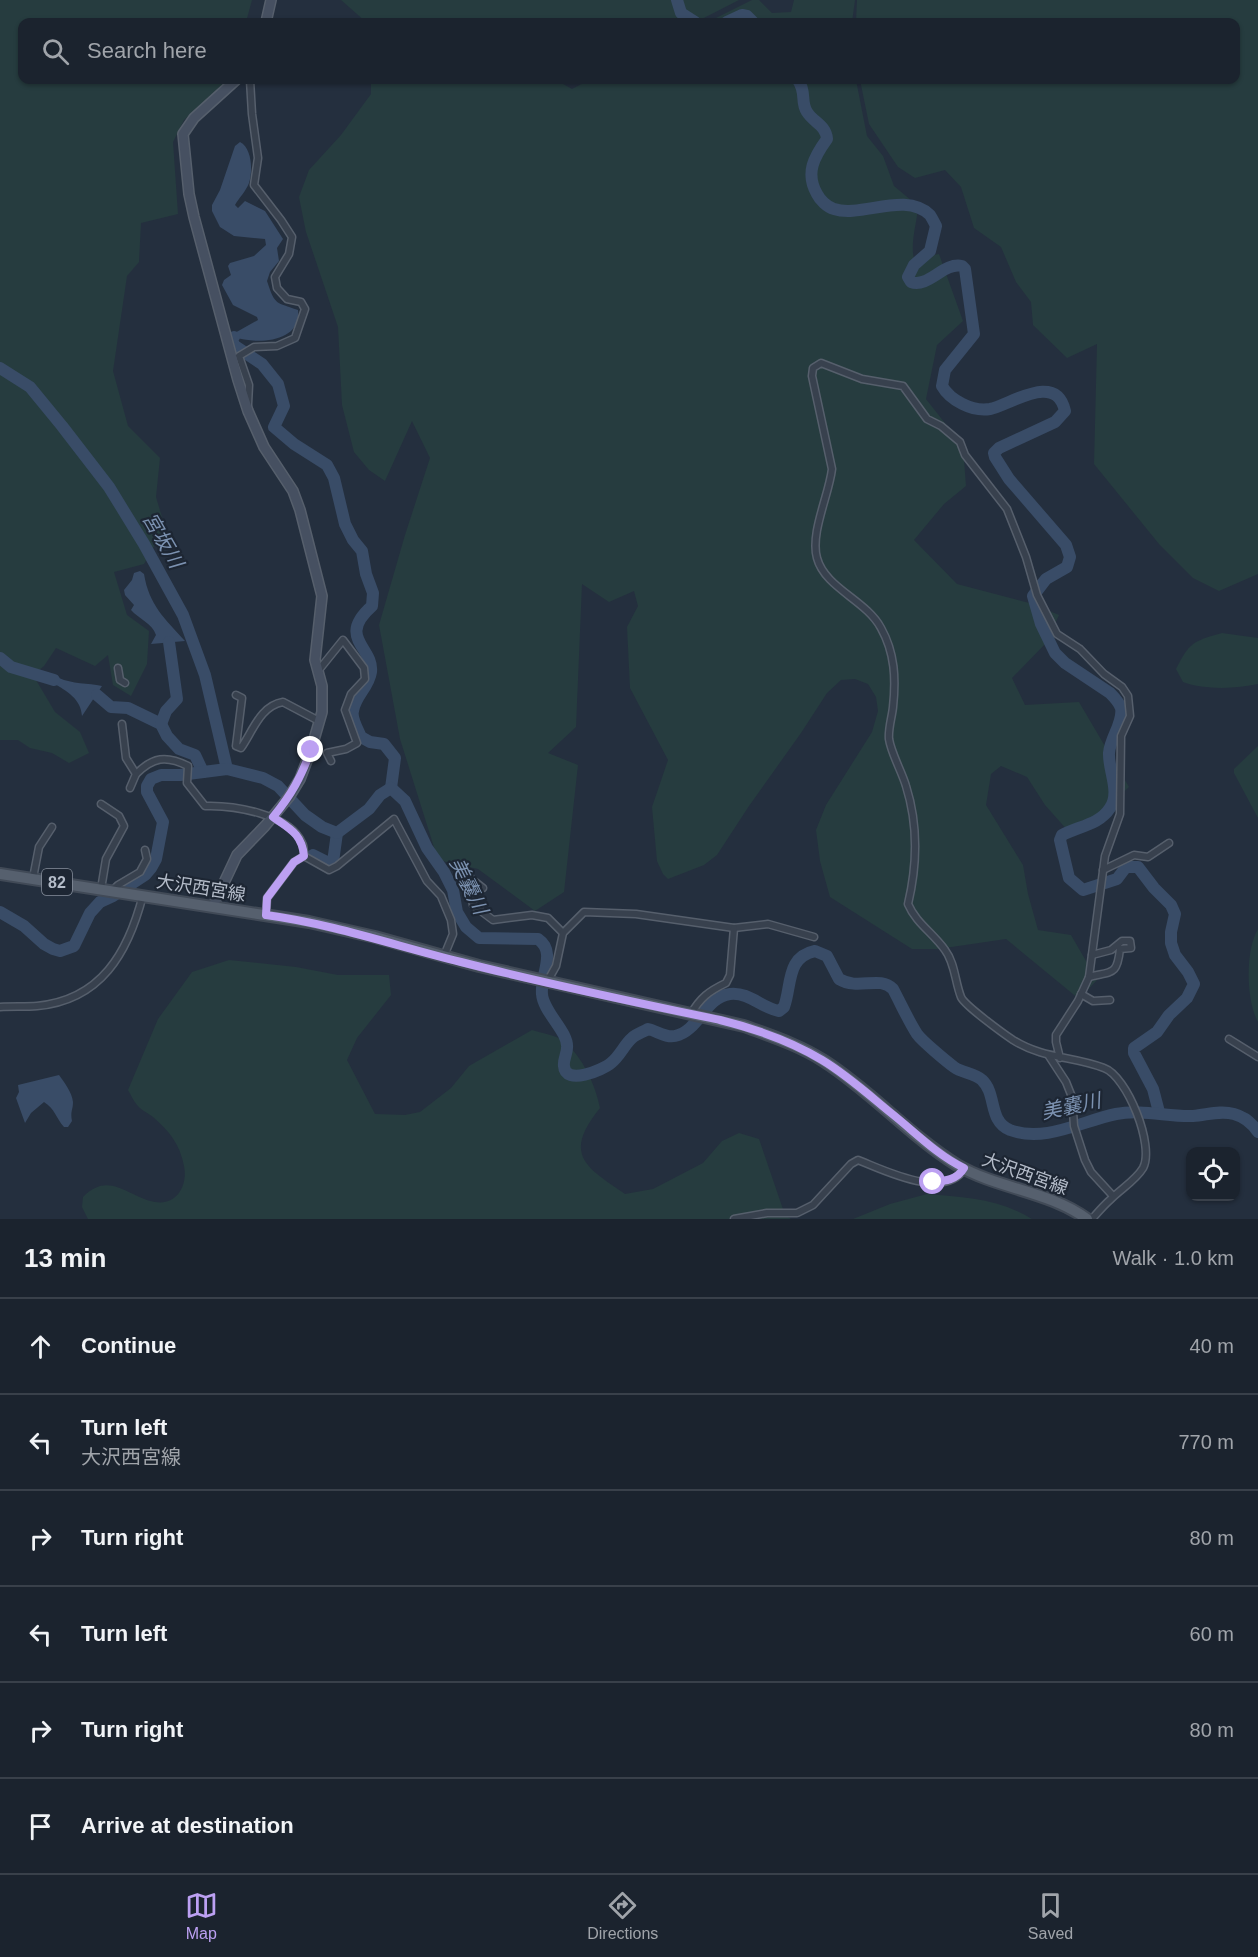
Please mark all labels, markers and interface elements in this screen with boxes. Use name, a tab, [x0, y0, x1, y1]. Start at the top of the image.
search box	[18, 18, 1240, 84]
icon: search	[39, 35, 72, 68]
text: Search here	[87, 38, 207, 63]
water label: 宮坂川	[138, 509, 189, 573]
route end	[297, 736, 323, 762]
water label: 美嚢川	[446, 854, 493, 920]
road number: 82	[42, 869, 72, 895]
street label: 大沢西宮線	[155, 871, 247, 905]
water label: 美嚢川	[1039, 1089, 1105, 1123]
map controls	[1186, 1147, 1240, 1201]
button: locate	[1186, 1147, 1240, 1201]
street label: 大沢西宮線	[979, 1149, 1071, 1199]
route start	[919, 1168, 945, 1194]
text: 13 min	[24, 1243, 106, 1273]
text: Walk · 1.0 km	[1113, 1247, 1234, 1269]
icon: ahead	[24, 1330, 57, 1363]
text: Continue	[81, 1333, 176, 1358]
text: 40 m	[1190, 1335, 1234, 1357]
text: Turn left	[81, 1415, 167, 1440]
icon: left	[24, 1426, 57, 1459]
text: 770 m	[1178, 1431, 1234, 1453]
text: 大沢西宮線	[81, 1446, 181, 1468]
icon: right	[24, 1522, 57, 1555]
text: Turn right	[81, 1525, 183, 1550]
text: 80 m	[1190, 1527, 1234, 1549]
icon: left	[24, 1618, 57, 1651]
text: Turn left	[81, 1621, 167, 1646]
text: 60 m	[1190, 1623, 1234, 1645]
icon: right	[24, 1714, 57, 1747]
text: Turn right	[81, 1717, 183, 1742]
text: 80 m	[1190, 1719, 1234, 1741]
icon: arrive	[24, 1810, 57, 1843]
text: Arrive at destination	[81, 1813, 294, 1838]
tab: Map	[185, 1889, 218, 1943]
tab: Directions	[587, 1889, 658, 1943]
tab: Saved	[1028, 1889, 1073, 1943]

